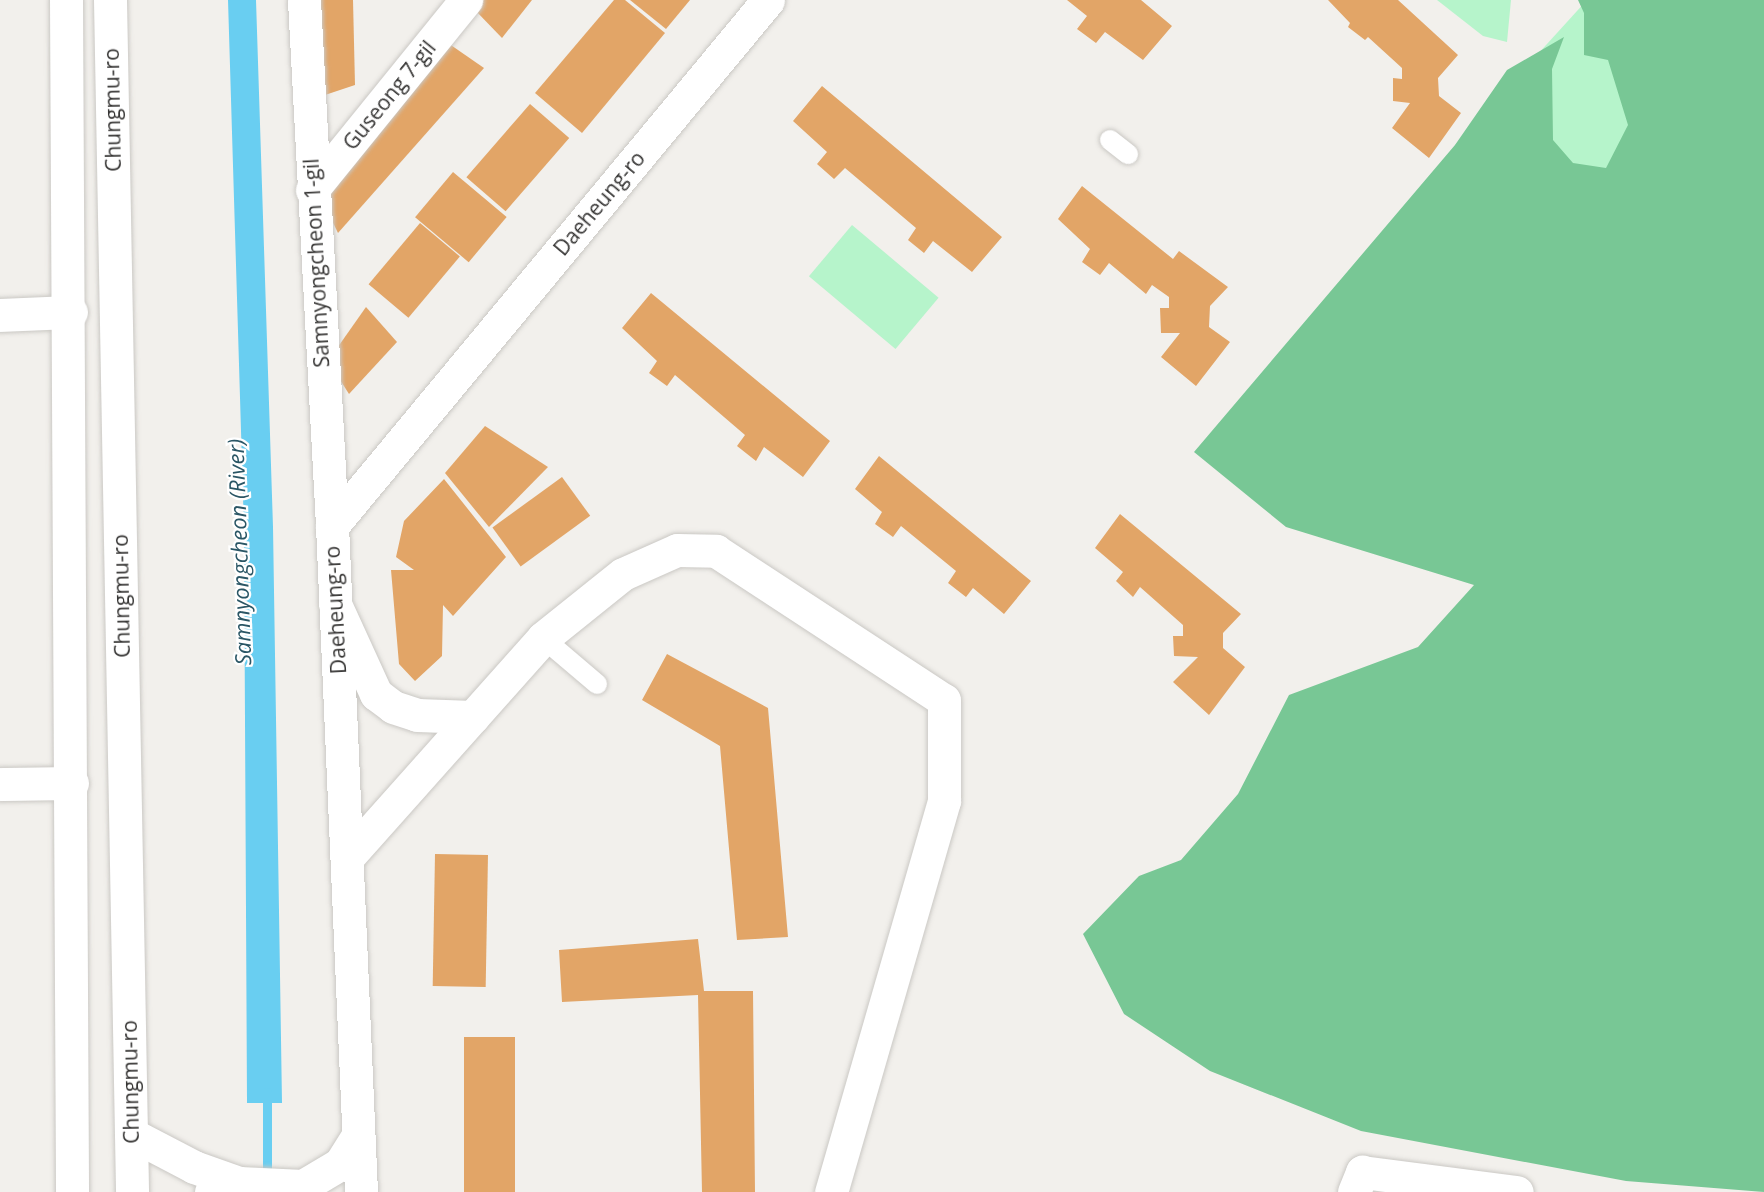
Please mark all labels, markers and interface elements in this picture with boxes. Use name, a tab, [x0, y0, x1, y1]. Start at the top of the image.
street label: Guseong 7-gil	[337, 35, 441, 155]
street label: Chungmu-ro	[98, 48, 126, 172]
street label: Daeheung-ro	[548, 146, 650, 260]
street label: Samnyongcheon 1-gil	[298, 158, 334, 368]
water label: Samnyongcheon (River)	[222, 438, 256, 666]
street label: Chungmu-ro	[107, 534, 135, 658]
street label: Daeheung-ro	[319, 545, 351, 675]
street label: Chungmu-ro	[116, 1020, 144, 1144]

